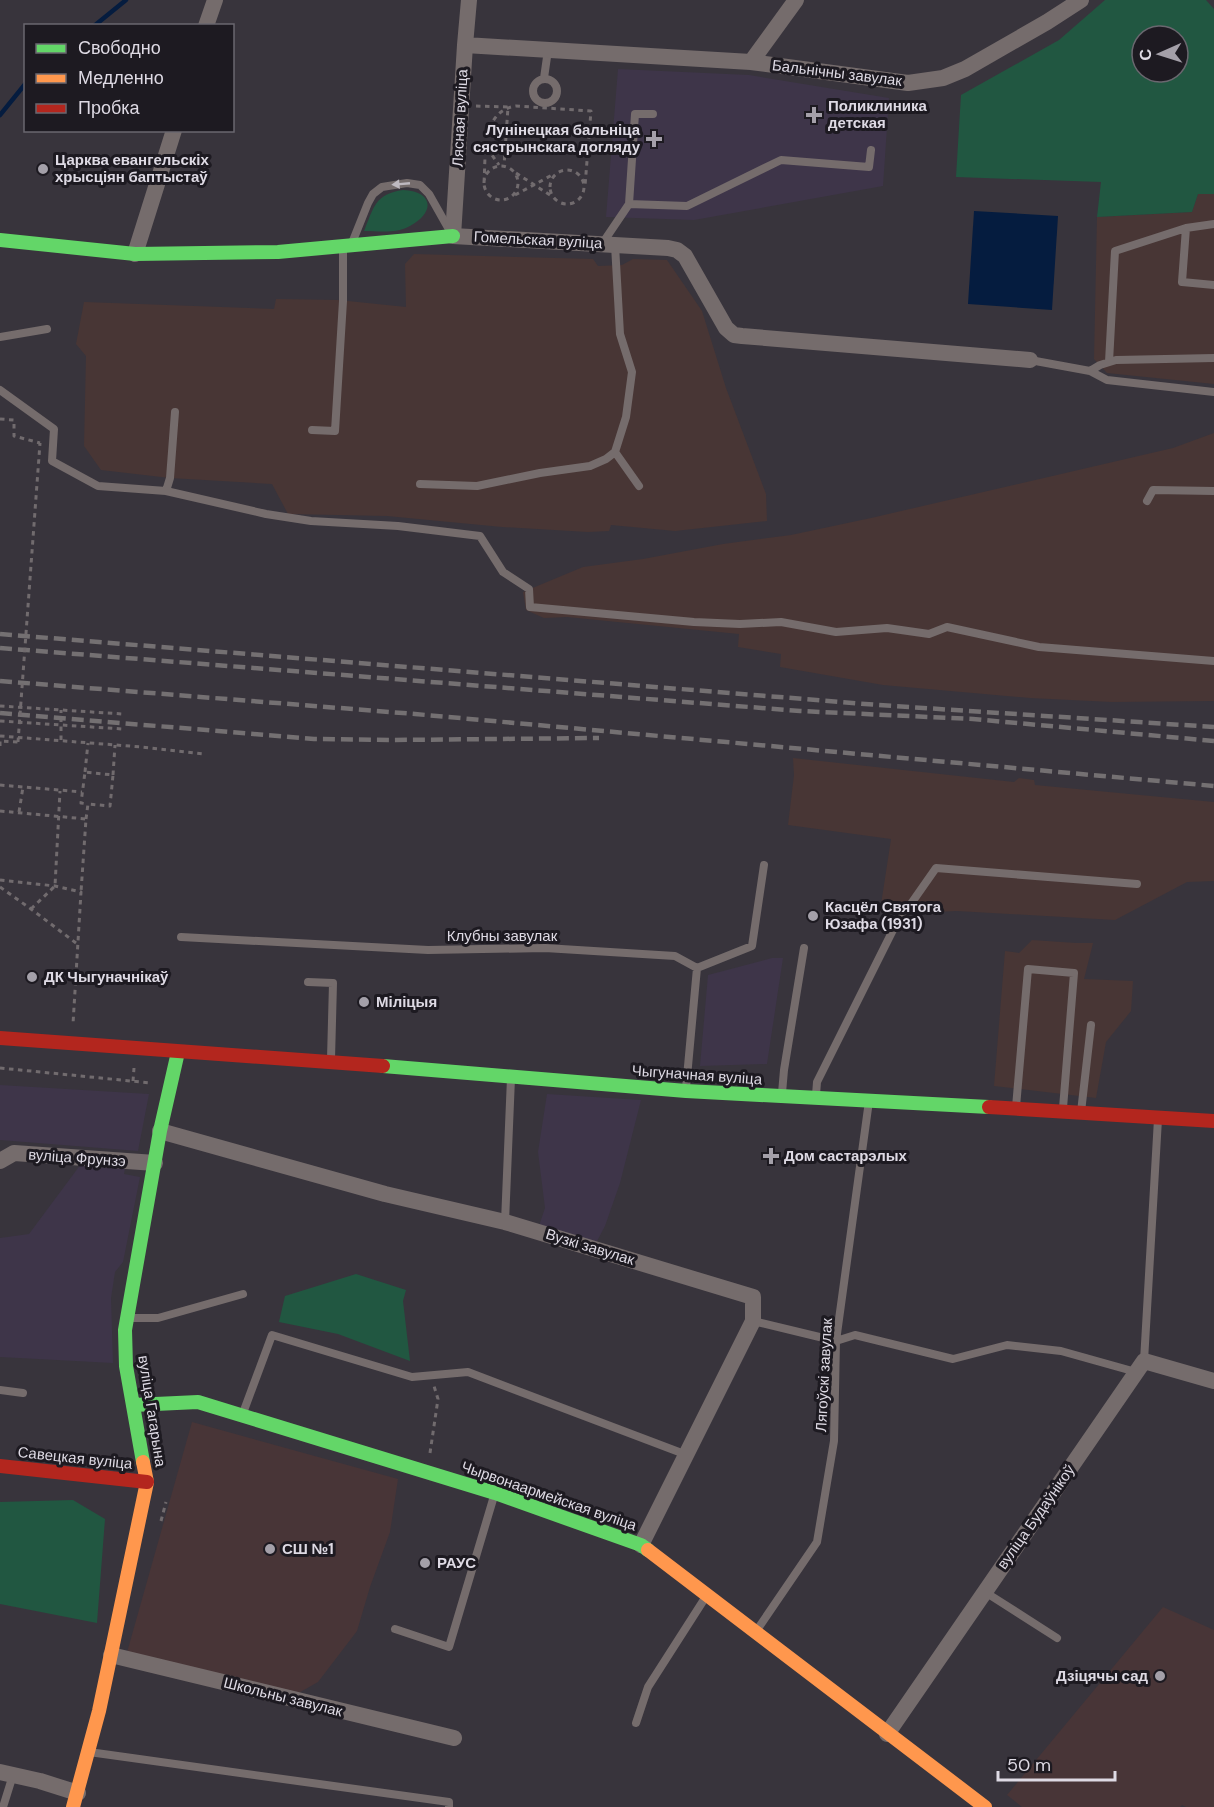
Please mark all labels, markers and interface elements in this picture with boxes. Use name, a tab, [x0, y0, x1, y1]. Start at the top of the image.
legend	[24, 24, 234, 132]
north arrow	[1130, 24, 1190, 84]
text: Свободно	[78, 36, 161, 60]
text: С	[1135, 48, 1156, 61]
street label: Бальнічны завулак	[771, 55, 904, 91]
text: Медленно	[78, 66, 164, 90]
street label: Лясная вуліца	[447, 68, 473, 167]
text: Пробка	[78, 96, 141, 120]
place label: Поликлиника детская	[828, 96, 928, 133]
marker: Поликлиника детская	[805, 106, 823, 124]
place label: Лунінецкая бальніца сястрынскага догляду	[473, 120, 641, 157]
marker: Лунінецкая бальніца сястрынскага догляду	[645, 130, 663, 148]
place label: Царква евангельскіх хрысціян баптыстаў	[55, 150, 210, 187]
marker: Царква евангельскіх хрысціян баптыстаў	[36, 162, 50, 176]
one-way arrow	[392, 179, 411, 189]
street label: Гомельская вуліца	[473, 227, 604, 253]
place label: Касцёл Святога Юзафа (1931)	[825, 897, 942, 934]
marker: Касцёл Святога Юзафа (1931)	[806, 909, 820, 923]
street label: Клубны завулак	[447, 926, 558, 946]
place label: ДК Чыгуначнікаў	[44, 967, 169, 987]
marker: ДК Чыгуначнікаў	[25, 970, 39, 984]
place label: Міліцыя	[376, 992, 437, 1012]
marker: Міліцыя	[357, 995, 371, 1009]
street label: Чыгуначная вуліца	[631, 1060, 763, 1090]
street label: вуліца Фрунзэ	[28, 1145, 127, 1171]
place label: Дом састарэлых	[784, 1146, 908, 1166]
marker: Дом састарэлых	[762, 1147, 780, 1165]
street label: Вузкі завулак	[543, 1224, 637, 1270]
street label: Лягоўскі завулак	[811, 1317, 837, 1432]
street label: вуліца Гагарына	[133, 1354, 171, 1469]
street label: Савецкая вуліца	[17, 1442, 134, 1474]
street label: Чырвонаармейская вуліца	[459, 1457, 640, 1536]
street label: вуліца Будаўнікоў	[992, 1460, 1080, 1573]
place label: СШ №1	[282, 1539, 334, 1559]
marker: СШ №1	[263, 1542, 277, 1556]
place label: РАУС	[437, 1553, 476, 1573]
marker: РАУС	[418, 1556, 432, 1570]
place label: Дзіцячы сад	[1056, 1666, 1148, 1686]
marker: Дзіцячы сад	[1153, 1669, 1167, 1683]
street label: Школьны завулак	[221, 1673, 345, 1722]
scale bar	[998, 1744, 1115, 1782]
text: 50 m	[1007, 1753, 1051, 1777]

